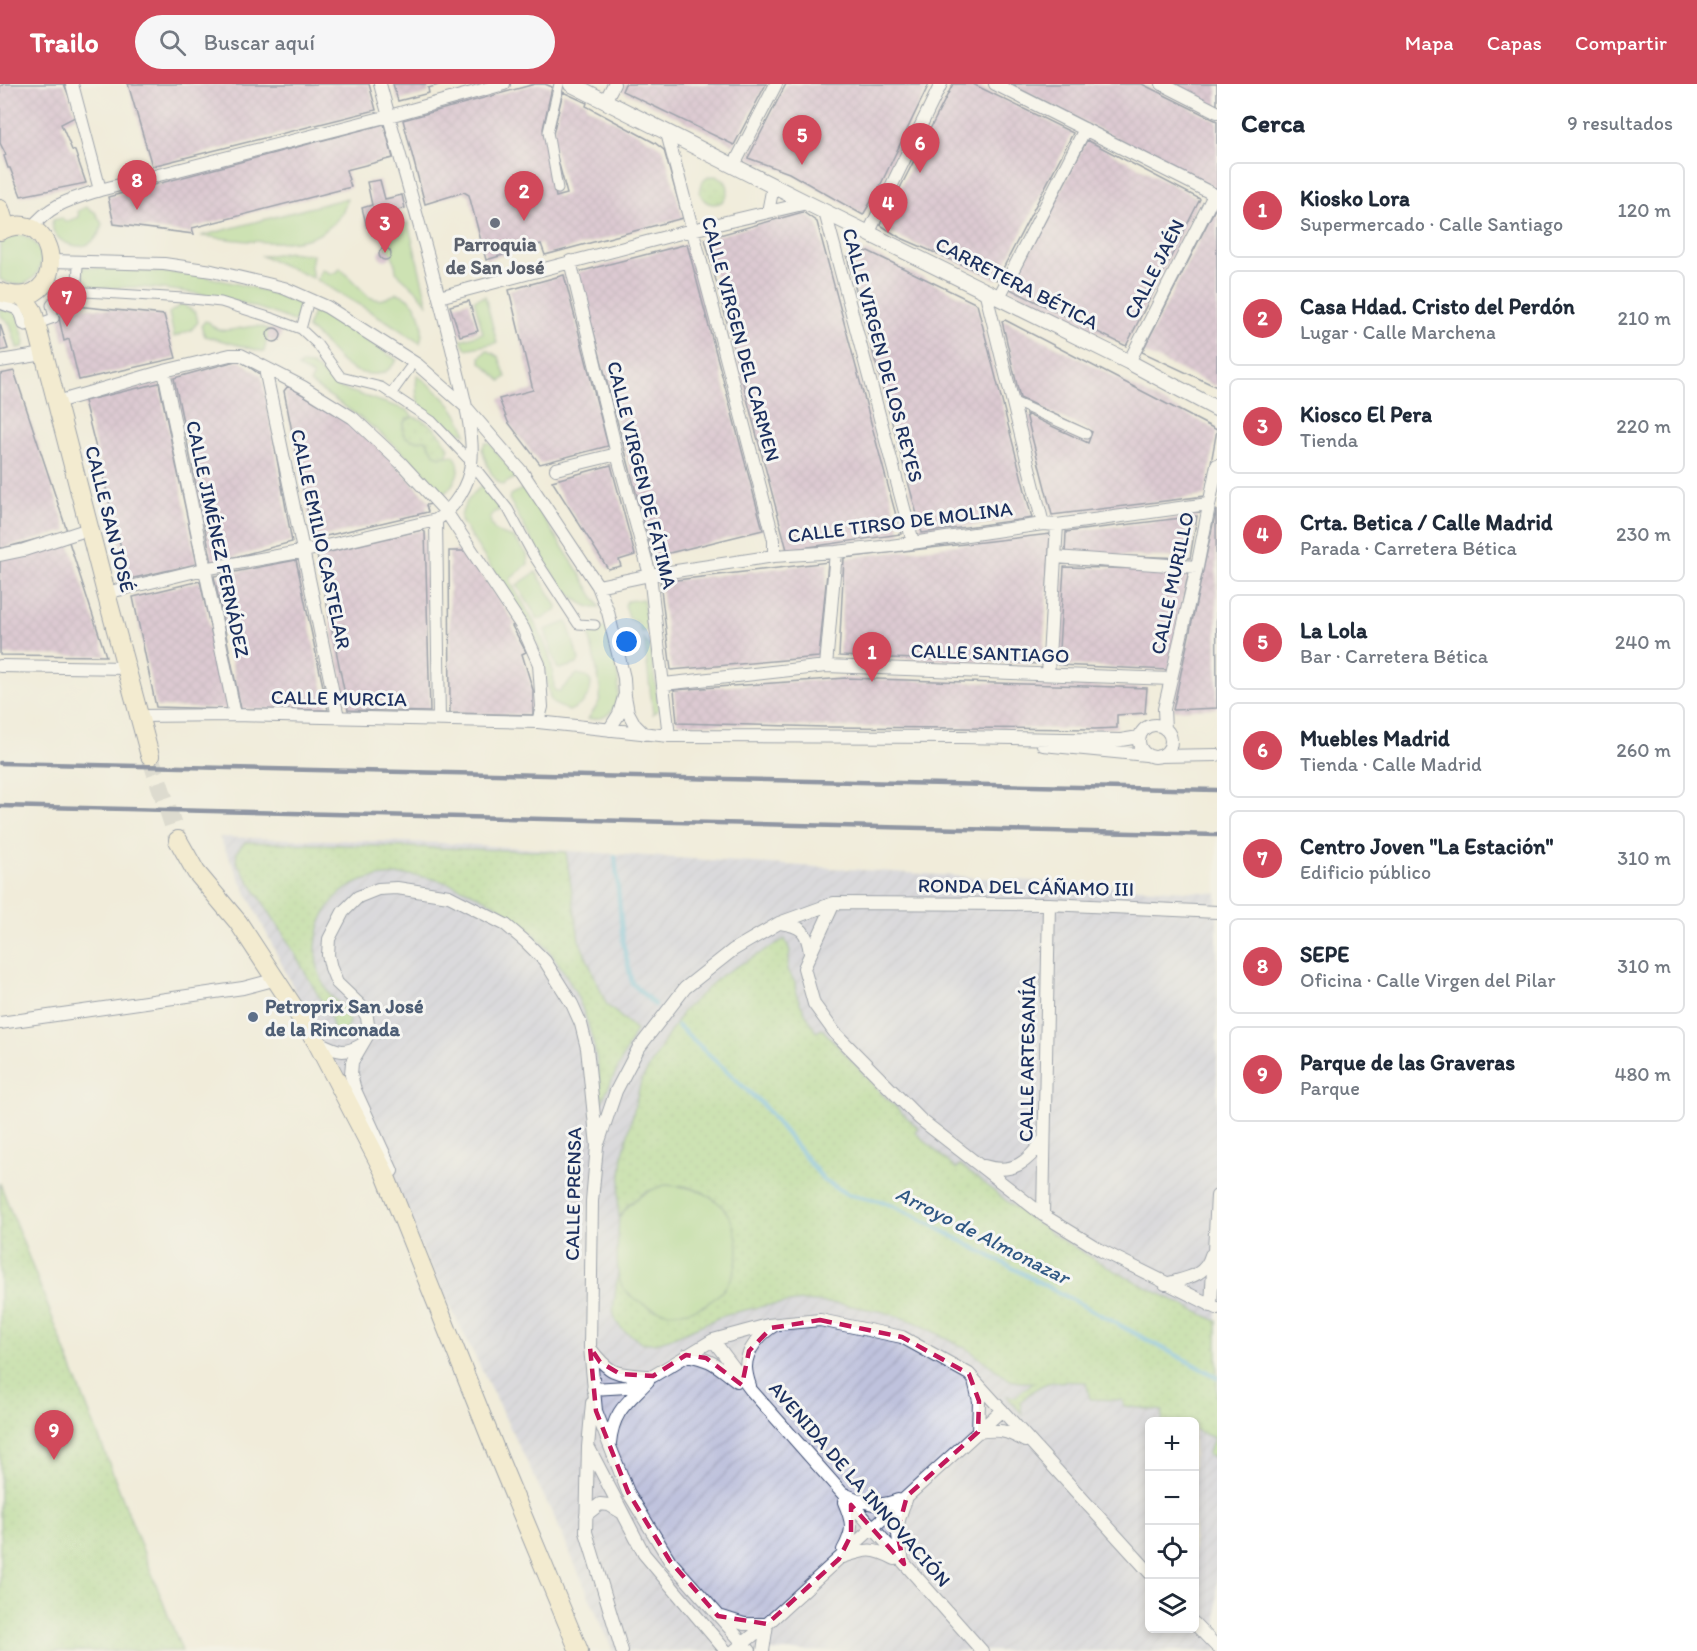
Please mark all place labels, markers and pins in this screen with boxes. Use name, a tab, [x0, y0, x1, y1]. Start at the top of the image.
pin: 5	[782, 116, 822, 165]
pin: 6	[900, 124, 940, 173]
pin: 8	[118, 160, 156, 210]
pin: 2	[504, 172, 544, 221]
pin: 4	[868, 184, 908, 233]
pin: 3	[366, 204, 404, 253]
marker: Parroquia de San José	[488, 216, 502, 230]
place label: Parroquia de San José	[445, 232, 545, 279]
pin: 7	[48, 278, 86, 327]
pin: 1	[852, 632, 892, 682]
place label: Petroprix San José de la Rinconada	[265, 994, 424, 1041]
marker: Petroprix San José de la Rinconada	[246, 1010, 260, 1024]
pin: 9	[34, 1410, 74, 1460]

